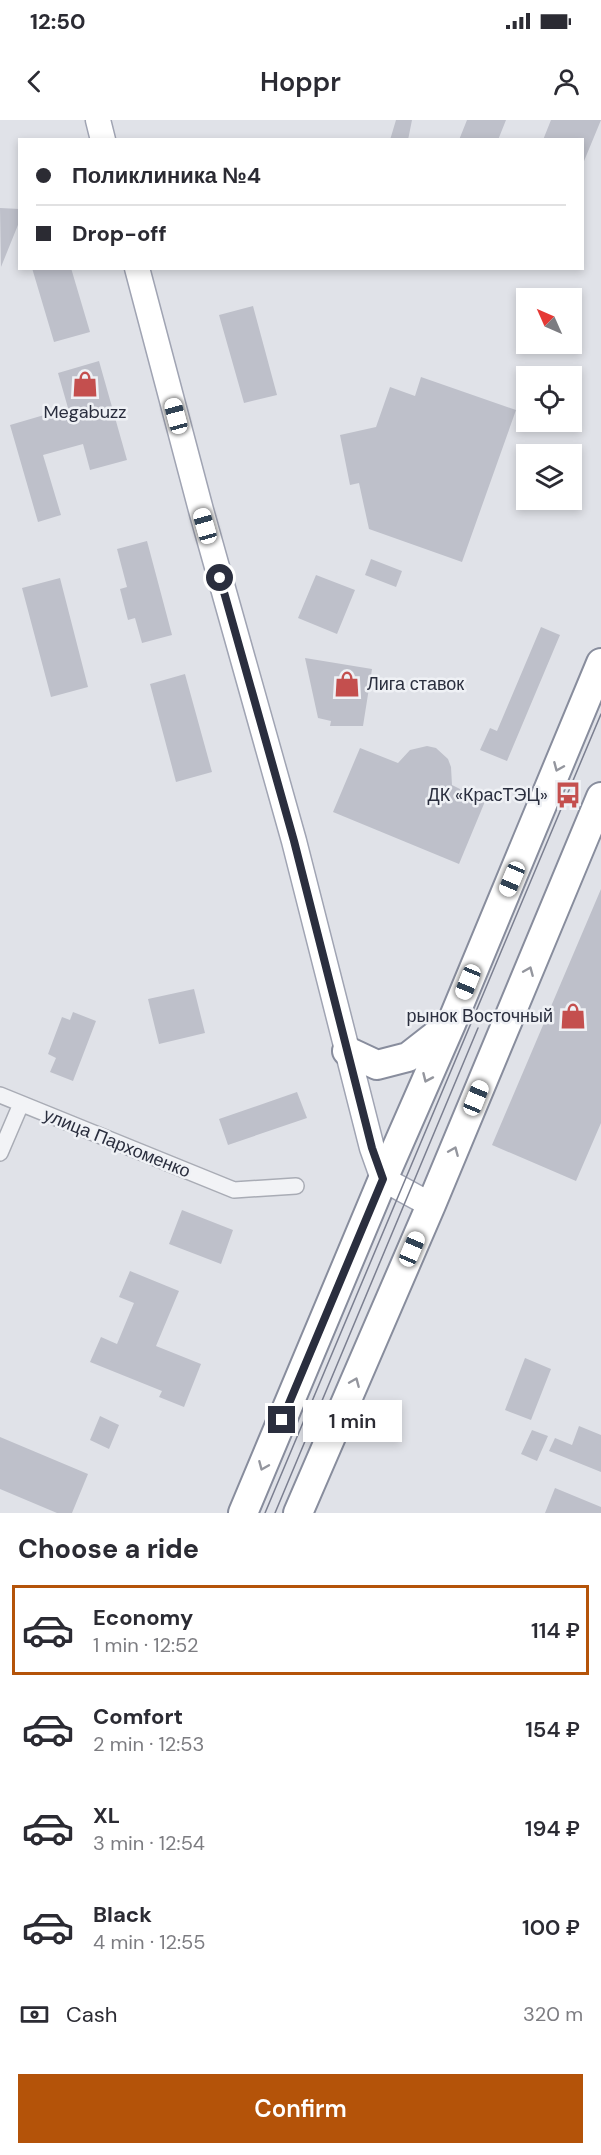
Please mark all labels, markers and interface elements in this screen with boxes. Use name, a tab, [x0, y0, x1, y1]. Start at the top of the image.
text: 12:50	[30, 7, 85, 36]
text: Hoppr	[260, 64, 341, 99]
icon: back	[18, 65, 51, 98]
icon: person	[550, 65, 583, 98]
text: Поликлиника №4	[72, 161, 261, 190]
text: Drop-off	[72, 219, 167, 248]
north arrow	[516, 288, 582, 354]
map controls	[516, 288, 582, 510]
button: locate	[516, 366, 582, 432]
shop icon: Megabuzz	[70, 369, 100, 399]
car	[163, 396, 189, 436]
place label: Megabuzz	[43, 400, 127, 424]
button: layers	[516, 444, 582, 510]
car	[191, 506, 219, 546]
route start	[206, 564, 233, 591]
shop icon: Лига ставок	[332, 669, 362, 699]
place label: Лига ставок	[367, 672, 464, 696]
one-way arrow	[553, 760, 565, 771]
bus stop icon: ДК «КрасТЭЦ»	[553, 780, 583, 810]
place label: ДК «КрасТЭЦ»	[428, 783, 548, 807]
car	[497, 859, 527, 899]
car	[453, 962, 483, 1002]
one-way arrow	[522, 966, 534, 977]
shop icon: рынок Восточный	[558, 1001, 588, 1031]
place label: рынок Восточный	[406, 1004, 553, 1028]
one-way arrow	[423, 1071, 435, 1082]
car	[461, 1078, 491, 1118]
street label: улица Пархоменко	[40, 1103, 194, 1183]
one-way arrow	[447, 1146, 459, 1157]
car	[397, 1229, 427, 1269]
one-way arrow	[348, 1378, 360, 1389]
callout: 1 min	[303, 1399, 402, 1441]
route end	[268, 1406, 295, 1433]
text: 1 min	[329, 1408, 376, 1434]
one-way arrow	[258, 1460, 270, 1471]
text: Choose a ride	[18, 1531, 199, 1566]
icon: car	[21, 1603, 75, 1657]
text: Economy	[93, 1603, 193, 1632]
text: 114 ₽	[531, 1616, 580, 1645]
text: 1 min · 12:52	[93, 1632, 198, 1658]
icon: car	[21, 1702, 75, 1756]
text: Comfort	[93, 1702, 183, 1731]
text: 154 ₽	[525, 1715, 580, 1744]
text: 2 min · 12:53	[93, 1731, 204, 1757]
icon: car	[21, 1801, 75, 1855]
text: XL	[93, 1801, 120, 1830]
text: 194 ₽	[525, 1814, 580, 1843]
text: 3 min · 12:54	[93, 1830, 205, 1856]
icon: car	[21, 1900, 75, 1954]
text: Black	[93, 1900, 152, 1929]
text: 100 ₽	[522, 1913, 580, 1942]
text: 4 min · 12:55	[93, 1929, 205, 1955]
icon: cash	[18, 1998, 51, 2031]
text: Cash	[66, 2000, 117, 2029]
text: 320 m	[523, 2001, 583, 2027]
button: Confirm	[18, 2074, 583, 2143]

